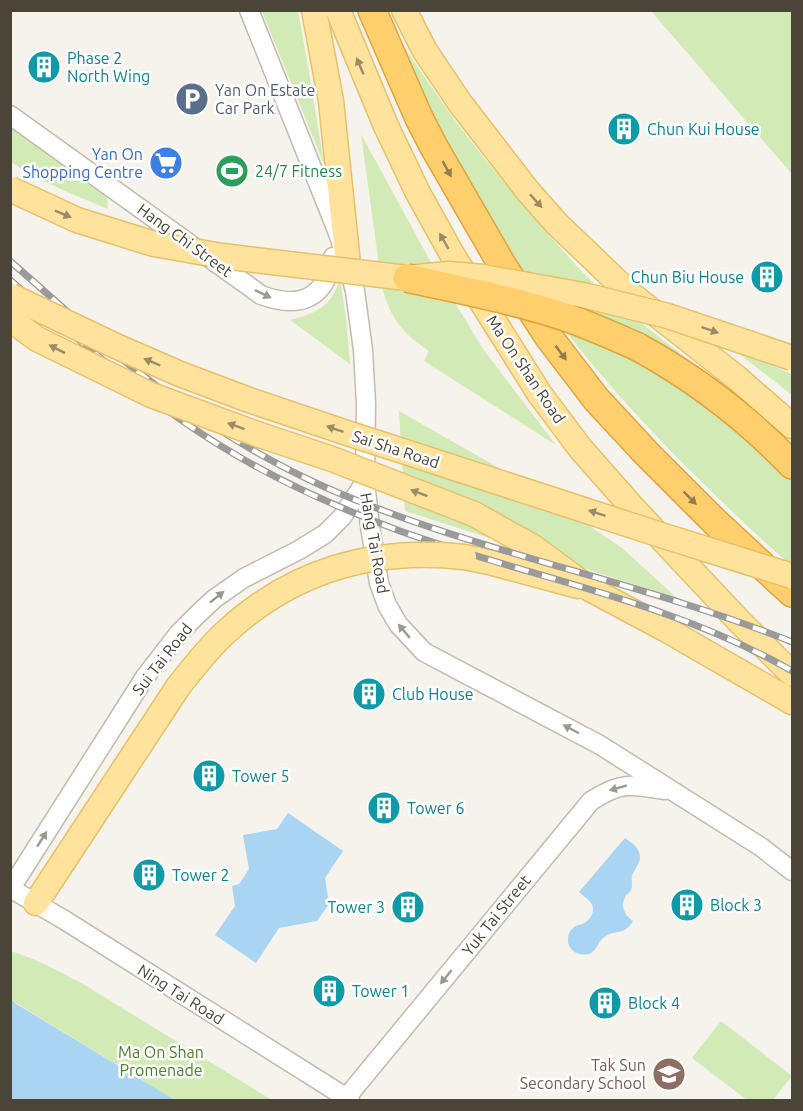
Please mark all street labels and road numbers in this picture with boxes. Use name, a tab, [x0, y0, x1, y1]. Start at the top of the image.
street label: Hang Chi Street	[134, 200, 236, 281]
street label: Ma On Shan Road	[483, 312, 569, 426]
street label: Sai Sha Road	[350, 426, 442, 472]
street label: Hang Tai Road	[357, 491, 393, 595]
street label: Sui Tai Road	[128, 620, 196, 698]
street label: Yuk Tai Street	[458, 871, 534, 959]
street label: Ning Tai Road	[135, 960, 227, 1028]

